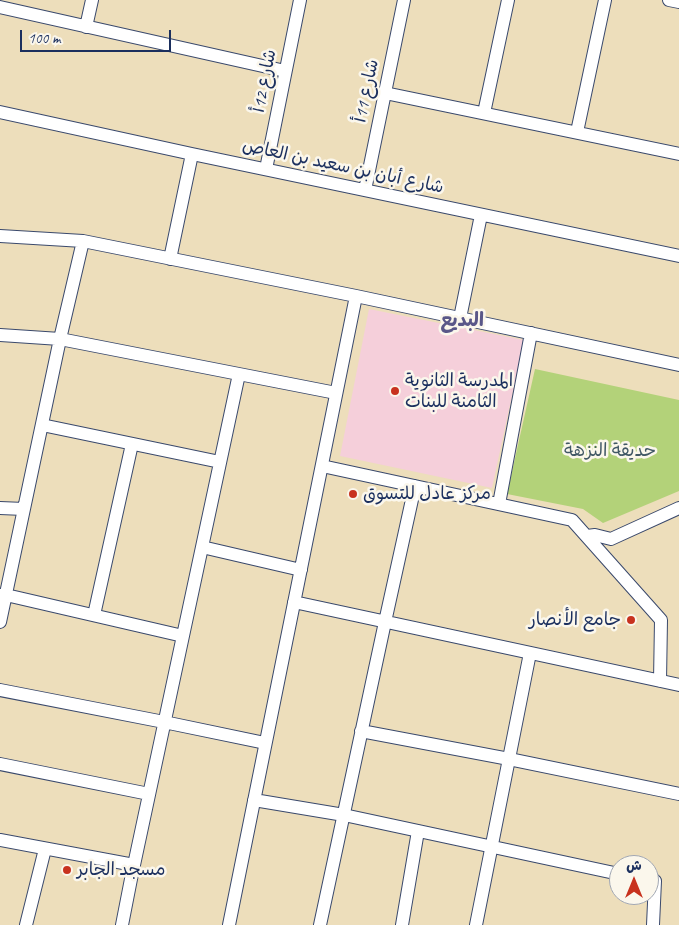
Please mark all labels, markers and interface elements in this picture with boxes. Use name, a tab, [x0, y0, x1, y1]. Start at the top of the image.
scale bar	[22, 20, 174, 52]
text: 100 m	[28, 29, 60, 48]
street label: شارع 12أ	[248, 48, 282, 114]
street label: شارع 11أ	[350, 57, 384, 125]
street label: شارع أبان بن سعيد بن العاص	[240, 135, 446, 199]
district label: البديع	[440, 310, 484, 332]
place label: المدرسة الثانوية الثامنة للبنات	[405, 370, 513, 412]
marker: المدرسة الثانوية الثامنة للبنات	[389, 385, 401, 397]
park label: حديقة النزهة	[564, 440, 656, 462]
place label: مركز عادل للتسوق	[363, 483, 491, 505]
marker: مركز عادل للتسوق	[347, 488, 359, 500]
place label: جامع الأنصار	[529, 609, 621, 631]
marker: جامع الأنصار	[625, 614, 637, 626]
north arrow	[609, 855, 659, 905]
text: ش	[626, 857, 642, 874]
place label: مسجد الجابر	[77, 859, 166, 881]
marker: مسجد الجابر	[61, 864, 73, 876]

